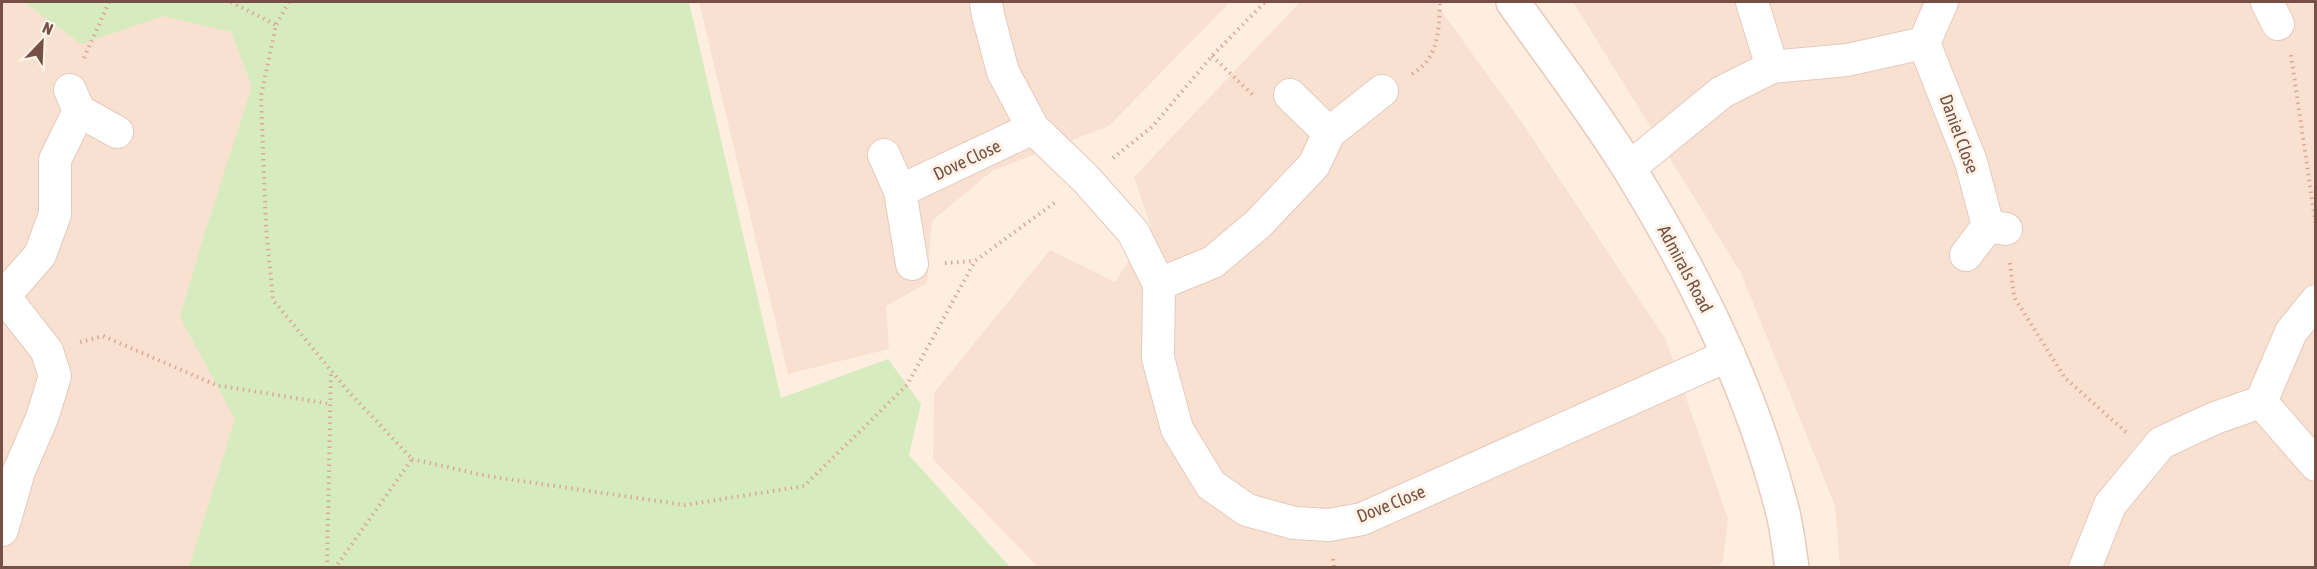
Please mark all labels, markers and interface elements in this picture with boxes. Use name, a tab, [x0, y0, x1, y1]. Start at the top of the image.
north arrow	[12, 12, 72, 72]
text: N	[40, 18, 56, 38]
street label: Daniel Close	[1936, 92, 1983, 176]
street label: Dove Close	[930, 135, 1004, 184]
street label: Admirals Road	[1654, 222, 1717, 316]
street label: Dove Close	[1354, 480, 1428, 527]

